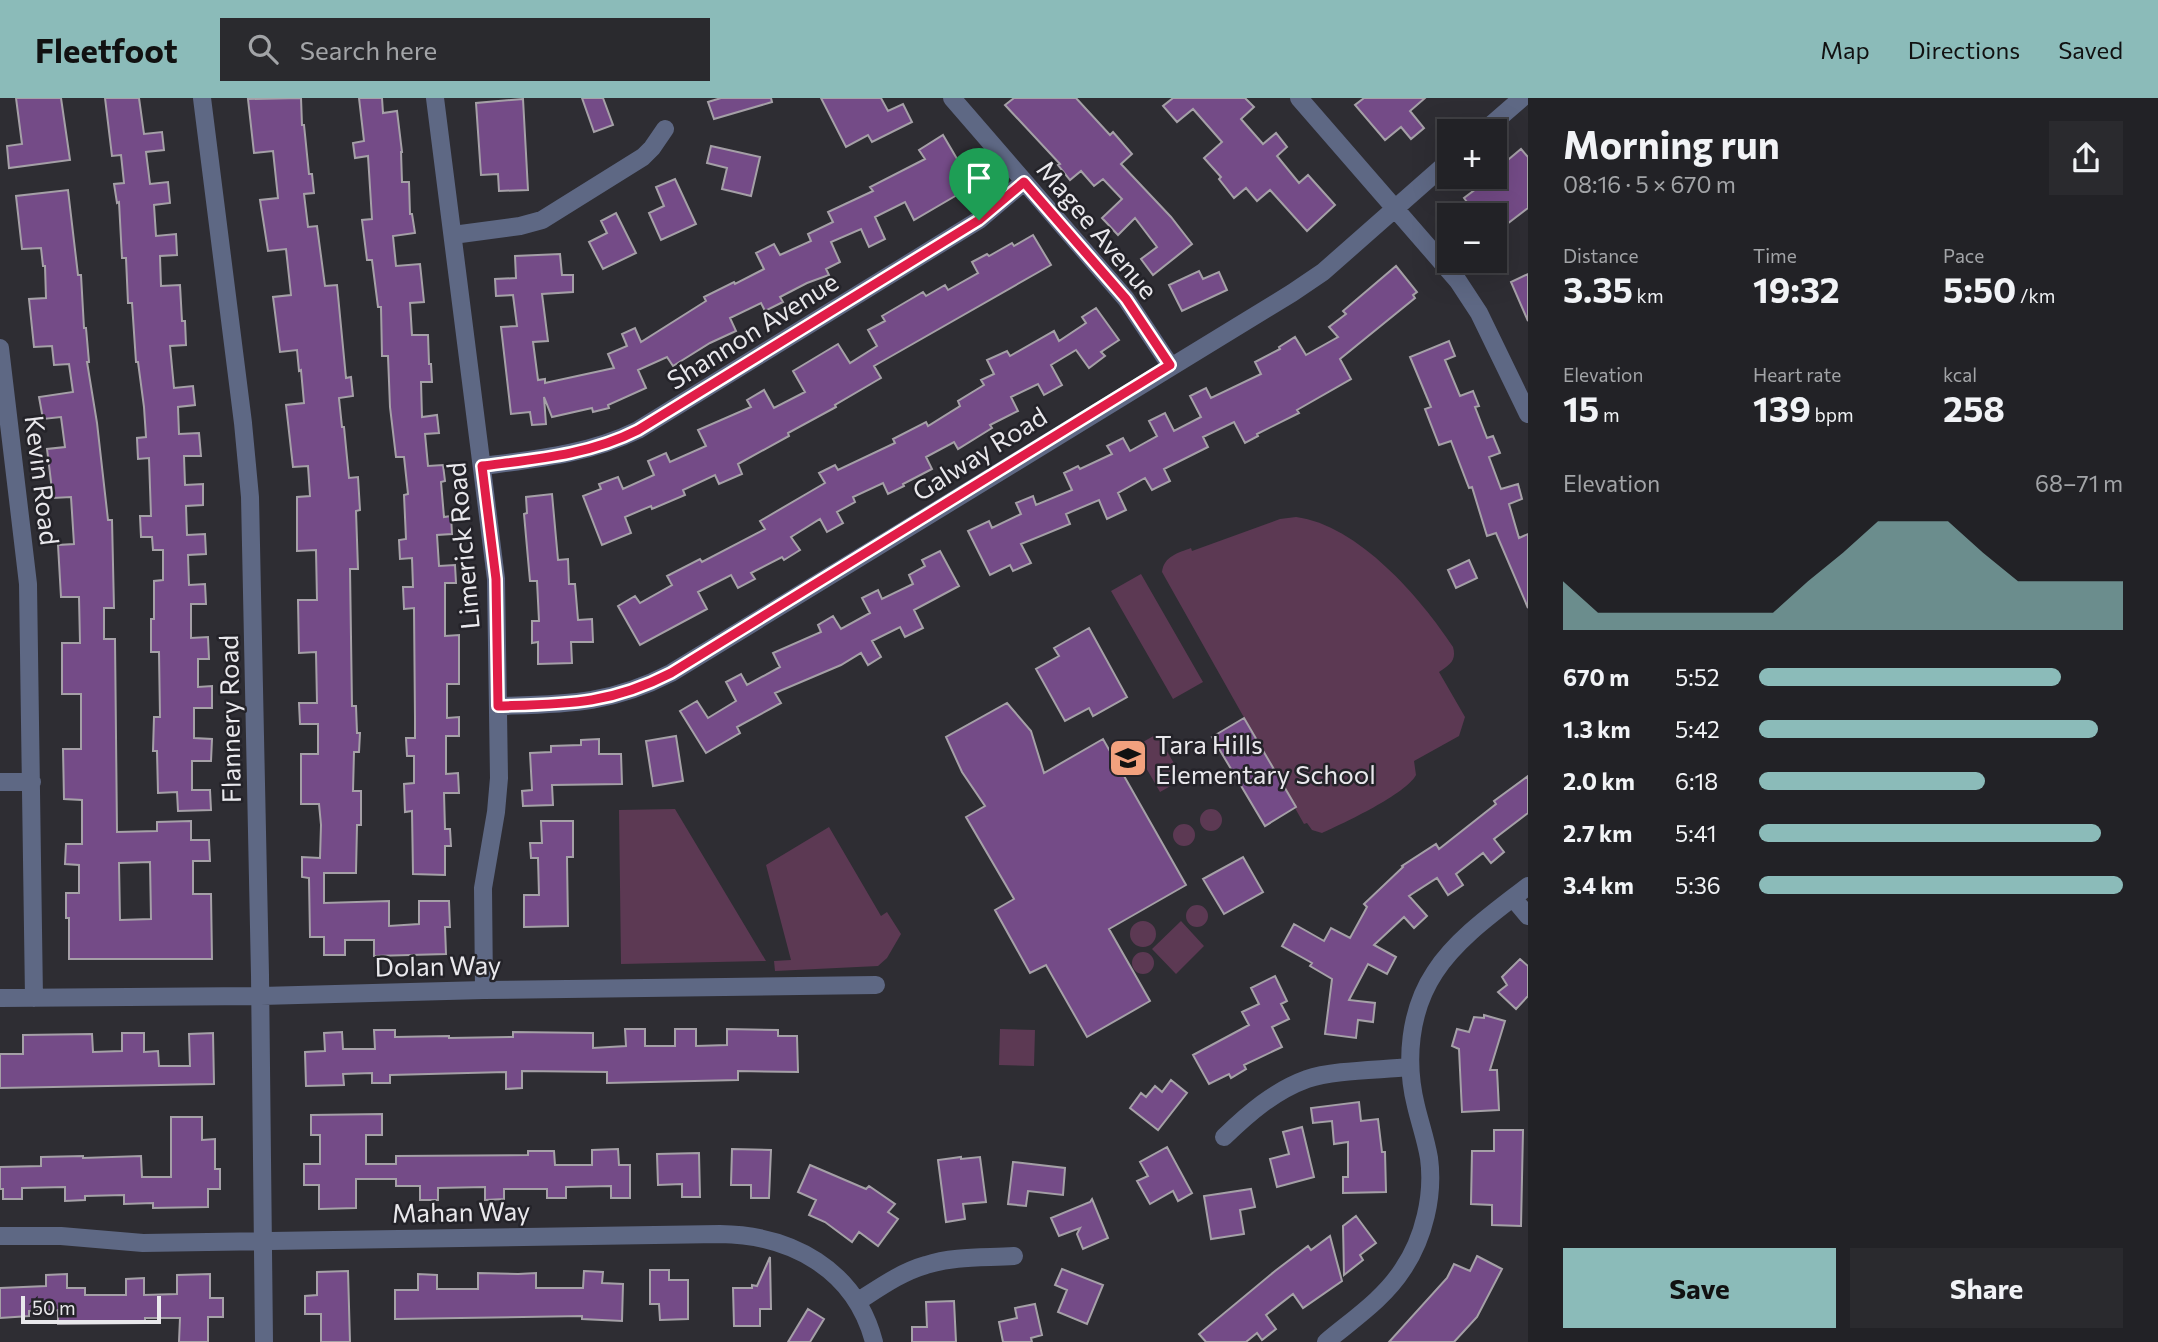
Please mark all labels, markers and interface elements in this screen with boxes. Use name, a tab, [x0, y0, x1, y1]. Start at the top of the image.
search box	[220, 18, 710, 81]
text: Fleetfoot	[35, 29, 178, 70]
icon: search	[244, 30, 282, 68]
text: Search here	[300, 34, 437, 65]
text: Map	[1820, 35, 1870, 64]
text: Directions	[1908, 35, 2020, 64]
text: Saved	[2058, 35, 2123, 64]
map controls	[1437, 119, 1507, 273]
button: +	[1437, 119, 1507, 189]
text: Morning run	[1563, 120, 1780, 167]
button: share	[2049, 121, 2123, 195]
pin	[949, 148, 1009, 220]
street label: Magee Avenue	[1031, 153, 1165, 305]
icon: arrive	[960, 159, 998, 197]
text: 08:16 · 5 × 670 m	[1563, 170, 1736, 198]
button: −	[1437, 203, 1507, 273]
text: Distance	[1563, 244, 1639, 267]
text: Time	[1753, 244, 1797, 267]
text: Pace	[1943, 244, 1984, 267]
street label: Shannon Avenue	[661, 265, 843, 395]
text: 3.35	[1563, 267, 1633, 310]
text: 19:32	[1753, 267, 1840, 310]
text: 5:50	[1943, 267, 2016, 310]
text: km	[1633, 284, 1663, 307]
text: /km	[2016, 284, 2055, 307]
text: Elevation	[1563, 363, 1643, 386]
text: Heart rate	[1753, 363, 1841, 386]
text: kcal	[1943, 363, 1977, 386]
text: 15	[1563, 386, 1599, 429]
text: 139	[1753, 386, 1811, 429]
text: 258	[1943, 386, 2005, 429]
street label: Galway Road	[906, 400, 1052, 506]
text: m	[1599, 403, 1619, 426]
text: bpm	[1811, 403, 1854, 426]
street label: Kevin Road	[20, 413, 66, 547]
street label: Limerick Road	[439, 461, 485, 631]
text: Elevation	[1563, 469, 1660, 497]
text: 68–71 m	[2035, 469, 2123, 497]
street label: Flannery Road	[212, 635, 246, 803]
text: 670 m	[1563, 663, 1629, 691]
text: 5:52	[1675, 663, 1720, 691]
text: 1.3 km	[1563, 715, 1631, 743]
text: 5:42	[1675, 715, 1720, 743]
place label: Tara Hills Elementary School	[1155, 728, 1376, 789]
school or university icon: Tara Hills Elementary School	[1107, 737, 1149, 779]
text: 2.0 km	[1563, 767, 1635, 795]
text: 6:18	[1675, 767, 1718, 795]
text: 2.7 km	[1563, 819, 1632, 847]
text: 5:41	[1675, 819, 1717, 847]
text: 3.4 km	[1563, 871, 1634, 899]
text: 5:36	[1675, 871, 1721, 899]
street label: Dolan Way	[374, 948, 502, 982]
street label: Mahan Way	[391, 1194, 531, 1228]
button: Save	[1563, 1248, 1836, 1328]
button: Share	[1850, 1248, 2123, 1328]
scale bar	[21, 1293, 161, 1325]
text: 50 m	[32, 1296, 76, 1319]

